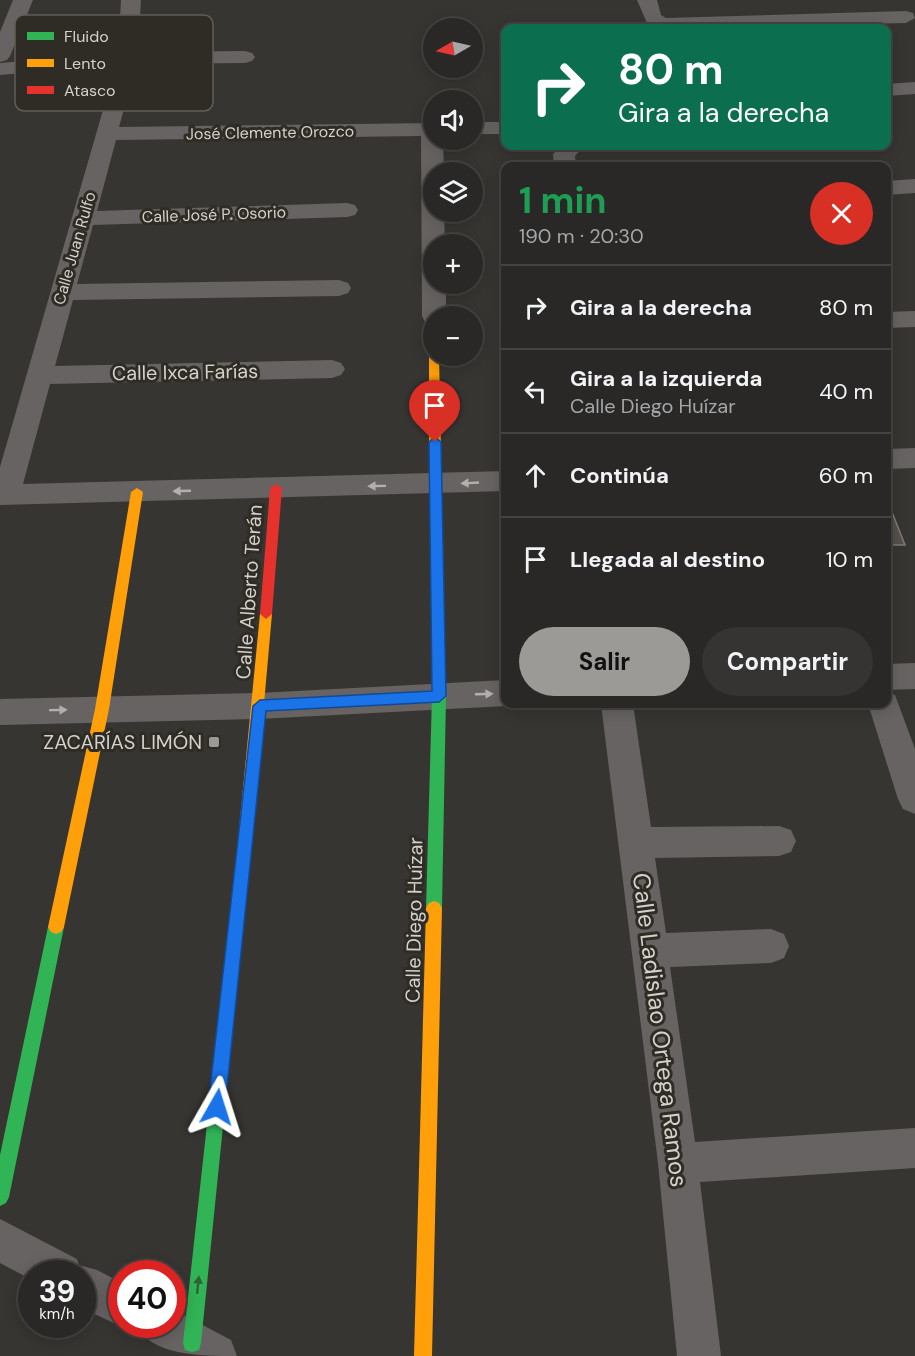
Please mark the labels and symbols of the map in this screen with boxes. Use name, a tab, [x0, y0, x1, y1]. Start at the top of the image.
legend	[15, 15, 213, 111]
north arrow	[423, 18, 483, 78]
text: Fluido	[64, 26, 109, 47]
text: Lento	[64, 53, 106, 74]
text: Atasco	[64, 80, 116, 101]
street label: José Clemente Orozco	[186, 121, 354, 144]
street label: Calle Juan Rulfo	[48, 189, 101, 307]
street label: Calle José P. Osorio	[142, 201, 286, 228]
street label: Calle Ixca Farías	[112, 358, 258, 386]
pin	[409, 380, 460, 442]
one-way arrow	[461, 478, 480, 487]
one-way arrow	[367, 481, 386, 491]
one-way arrow	[172, 486, 191, 496]
street label: Calle Alberto Terán	[230, 504, 268, 680]
one-way arrow	[475, 690, 494, 699]
one-way arrow	[49, 706, 68, 715]
place label: ZACARÍAS LIMÓN	[43, 729, 202, 755]
marker: ZACARÍAS LIMÓN	[207, 735, 221, 749]
street label: Calle Diego Huízar	[400, 837, 428, 1003]
street label: Calle Ladislao Ortega Ramos	[626, 871, 695, 1189]
position arrow	[185, 1075, 249, 1139]
speed limit sign: 40	[108, 1260, 186, 1338]
one-way arrow	[193, 1276, 203, 1295]

